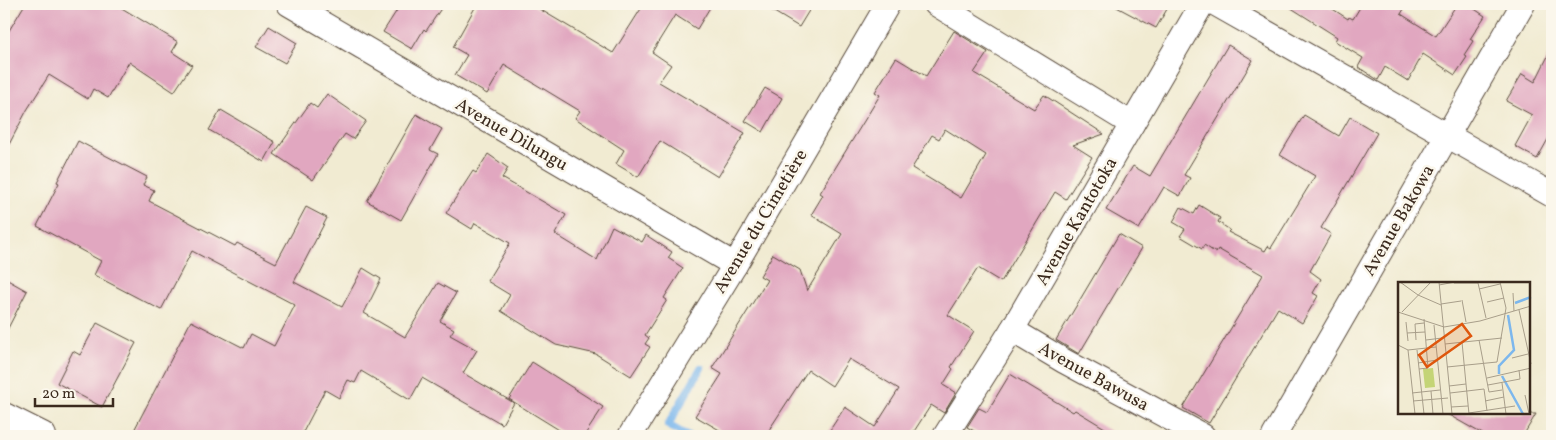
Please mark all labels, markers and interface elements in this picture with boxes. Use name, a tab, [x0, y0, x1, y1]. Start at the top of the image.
street label: Avenue Dilungu	[450, 93, 572, 178]
street label: Avenue du Cimetière	[708, 145, 814, 299]
street label: Avenue Kantotoka	[1030, 153, 1124, 291]
street label: Avenue Bakowa	[1357, 161, 1441, 281]
inset map	[1398, 282, 1531, 415]
street label: Avenue Bawusa	[1033, 337, 1153, 418]
scale bar	[35, 375, 112, 407]
text: 20 m	[42, 384, 75, 405]

